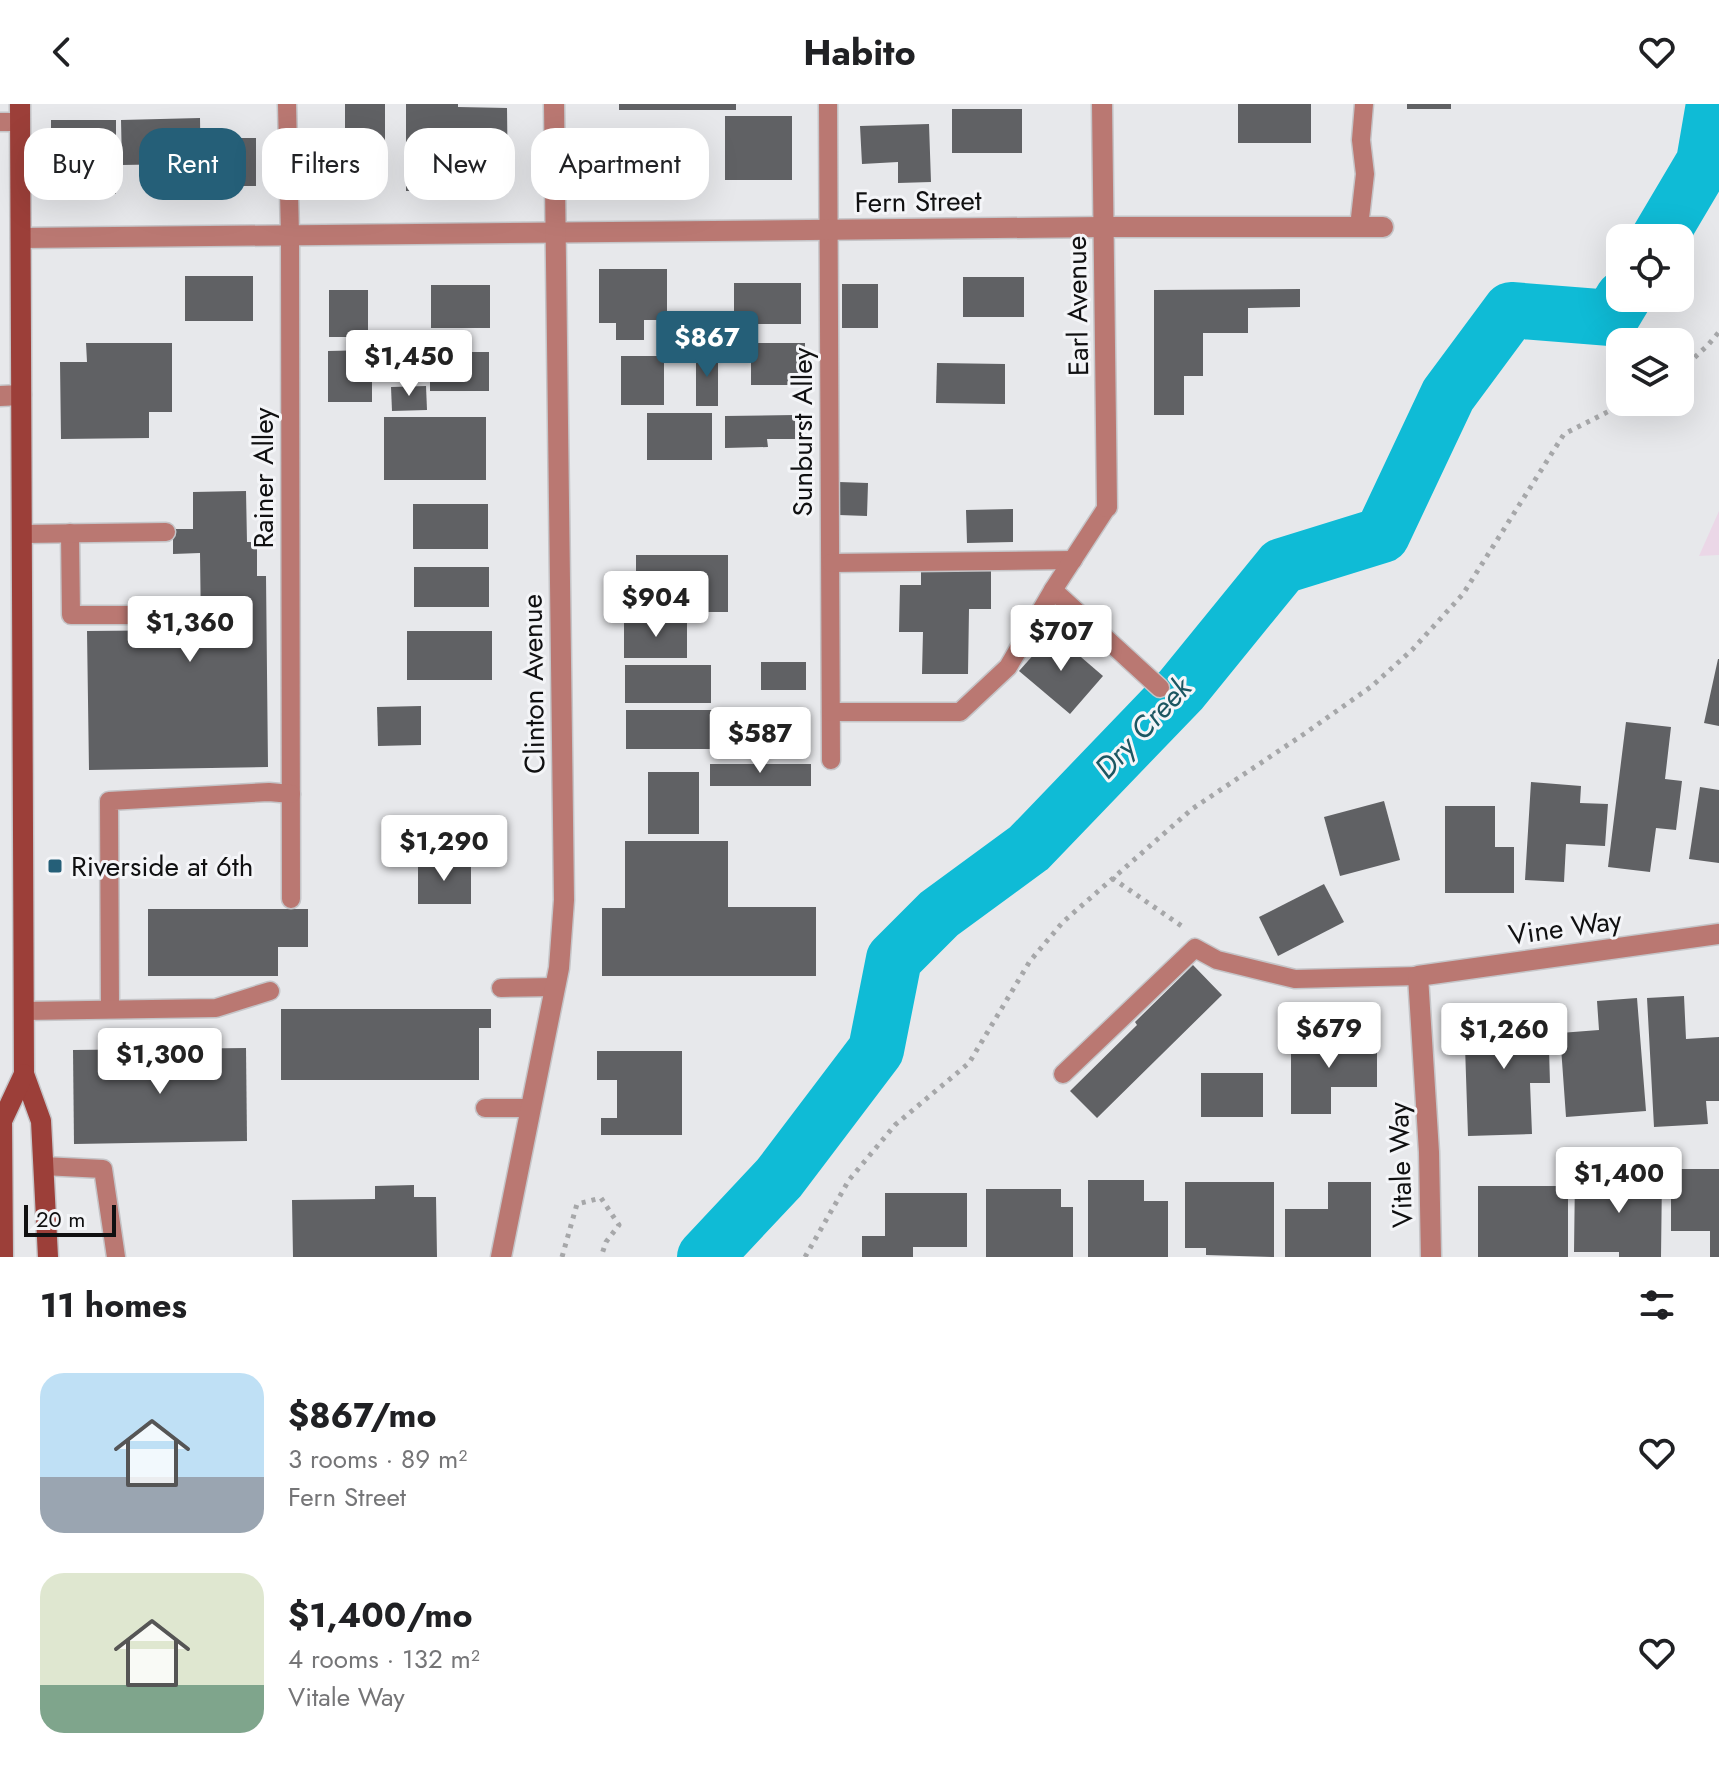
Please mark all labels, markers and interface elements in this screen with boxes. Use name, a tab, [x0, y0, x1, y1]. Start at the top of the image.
text: Habito	[803, 26, 916, 78]
icon: back	[40, 30, 84, 74]
icon: heart	[1635, 30, 1679, 74]
chip: Buy	[24, 128, 123, 200]
chip: Rent	[139, 128, 246, 200]
chip: Filters	[262, 128, 388, 200]
chip: New	[404, 128, 515, 200]
chip: Apartment	[531, 128, 709, 200]
street label: Fern Street	[854, 180, 982, 223]
map controls	[1606, 224, 1694, 416]
button: locate	[1606, 224, 1694, 312]
street label: Earl Avenue	[1056, 235, 1099, 377]
pin: $867	[660, 311, 754, 379]
text: $867	[674, 318, 740, 356]
button: layers	[1606, 328, 1694, 416]
pin: $1,450	[344, 330, 474, 398]
text: $1,450	[364, 337, 454, 375]
street label: Sunburst Alley	[782, 347, 823, 517]
street label: Rainer Alley	[243, 407, 284, 549]
pin: $904	[609, 571, 703, 639]
text: $904	[622, 578, 690, 616]
street label: Clinton Avenue	[511, 594, 556, 774]
pin: $1,360	[125, 596, 255, 664]
text: $1,360	[146, 603, 234, 641]
pin: $707	[1014, 605, 1108, 673]
text: $707	[1029, 612, 1093, 650]
water label: Dry Creek	[1084, 666, 1202, 788]
pin: $587	[713, 707, 807, 775]
text: $587	[728, 714, 792, 752]
pin: $1,290	[379, 815, 509, 883]
text: $1,290	[399, 822, 489, 860]
place label: Riverside at 6th	[71, 846, 253, 887]
marker: Riverside at 6th	[46, 857, 64, 875]
street label: Vine Way	[1506, 899, 1625, 956]
pin: $679	[1282, 1002, 1376, 1070]
pin: $1,260	[1439, 1003, 1569, 1071]
text: $679	[1296, 1009, 1362, 1047]
text: $1,260	[1459, 1010, 1549, 1048]
pin: $1,300	[95, 1028, 225, 1096]
text: $1,300	[116, 1035, 204, 1073]
street label: Vitale Way	[1378, 1101, 1423, 1229]
pin: $1,400	[1554, 1147, 1684, 1215]
text: $1,400	[1574, 1154, 1664, 1192]
scale bar	[24, 1201, 116, 1237]
text: 20 m	[36, 1203, 85, 1235]
text: 11 homes	[40, 1281, 187, 1330]
icon: filters	[1635, 1283, 1679, 1327]
text: $867/mo	[288, 1391, 437, 1440]
icon: home	[104, 1405, 200, 1501]
icon: heart	[1635, 1431, 1679, 1475]
text: 3 rooms · 89 m²	[288, 1440, 467, 1478]
text: Fern Street	[288, 1478, 406, 1516]
text: $1,400/mo	[288, 1591, 472, 1640]
icon: home	[104, 1605, 200, 1701]
icon: heart	[1635, 1631, 1679, 1675]
text: 4 rooms · 132 m²	[288, 1640, 480, 1678]
text: Vitale Way	[288, 1678, 405, 1716]

